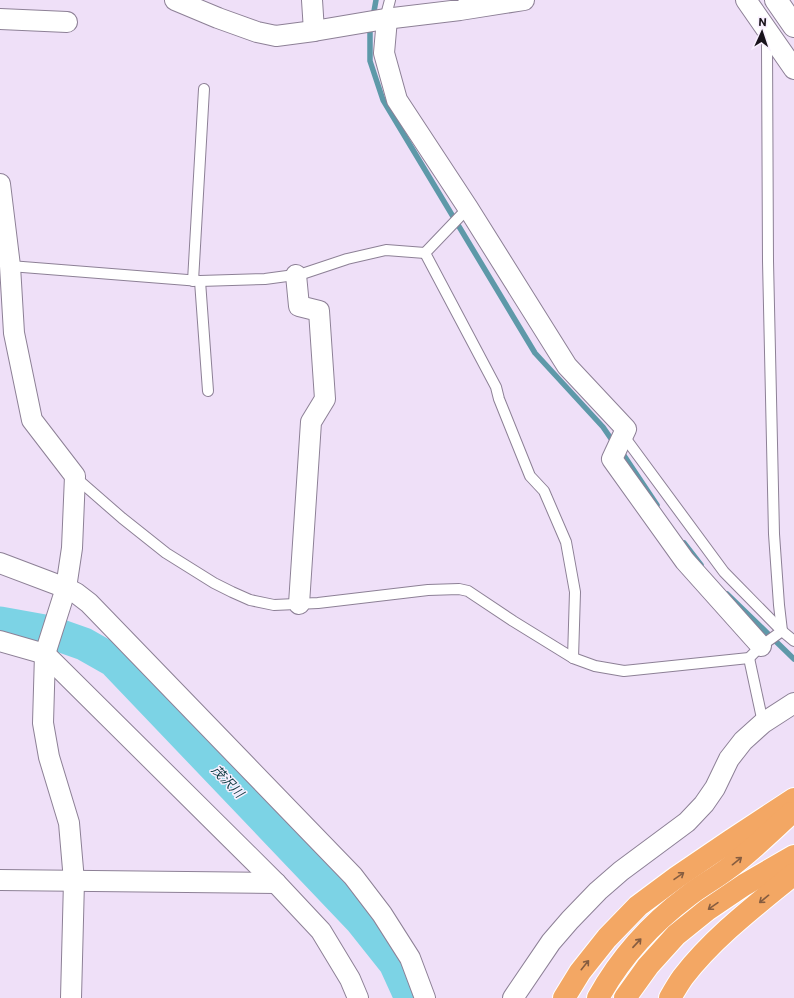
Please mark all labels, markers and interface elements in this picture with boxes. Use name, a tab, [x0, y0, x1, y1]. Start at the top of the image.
north arrow	[742, 12, 782, 52]
text: N	[758, 15, 767, 28]
water label: 茂沢川	[209, 761, 249, 802]
one-way arrow	[731, 857, 742, 865]
one-way arrow	[673, 872, 684, 880]
one-way arrow	[759, 894, 769, 903]
one-way arrow	[708, 902, 719, 910]
one-way arrow	[632, 939, 641, 949]
one-way arrow	[581, 960, 589, 971]

